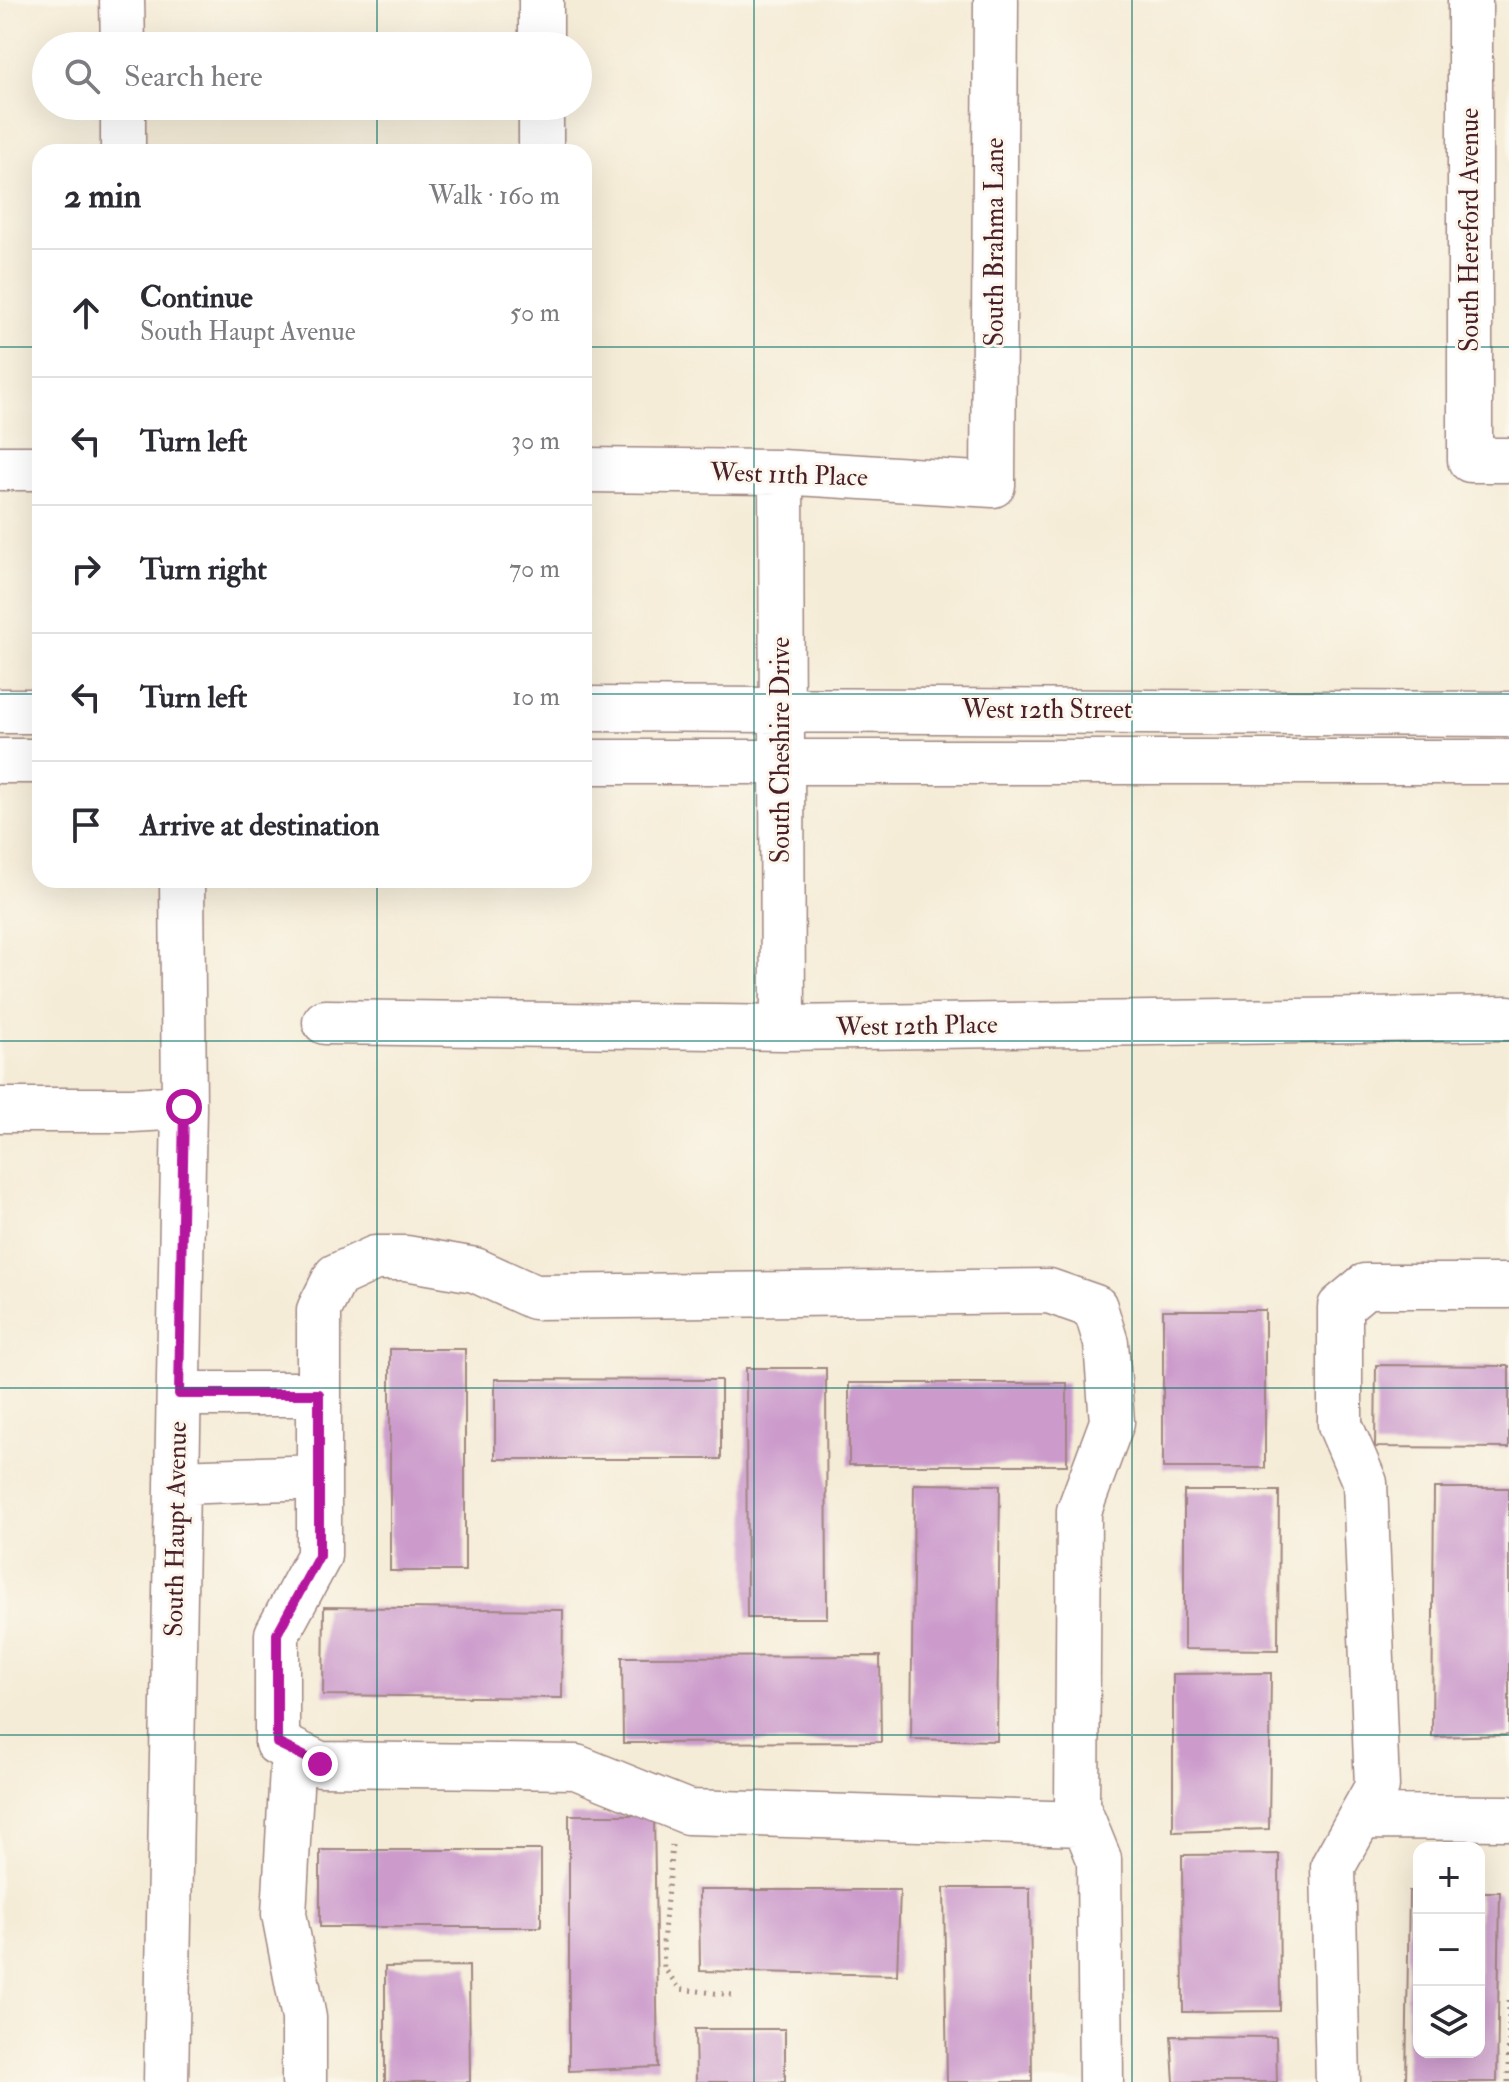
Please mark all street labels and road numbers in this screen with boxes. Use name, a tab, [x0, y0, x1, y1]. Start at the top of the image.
street label: South Hereford Avenue	[1454, 108, 1486, 352]
street label: South Brahma Lane	[979, 137, 1011, 346]
street label: West 11th Place	[709, 456, 869, 494]
street label: South Cheshire Drive	[765, 637, 797, 863]
street label: West 12th Street	[961, 694, 1132, 726]
street label: West 12th Place	[835, 1009, 998, 1043]
street label: South Haupt Avenue	[158, 1421, 195, 1637]

